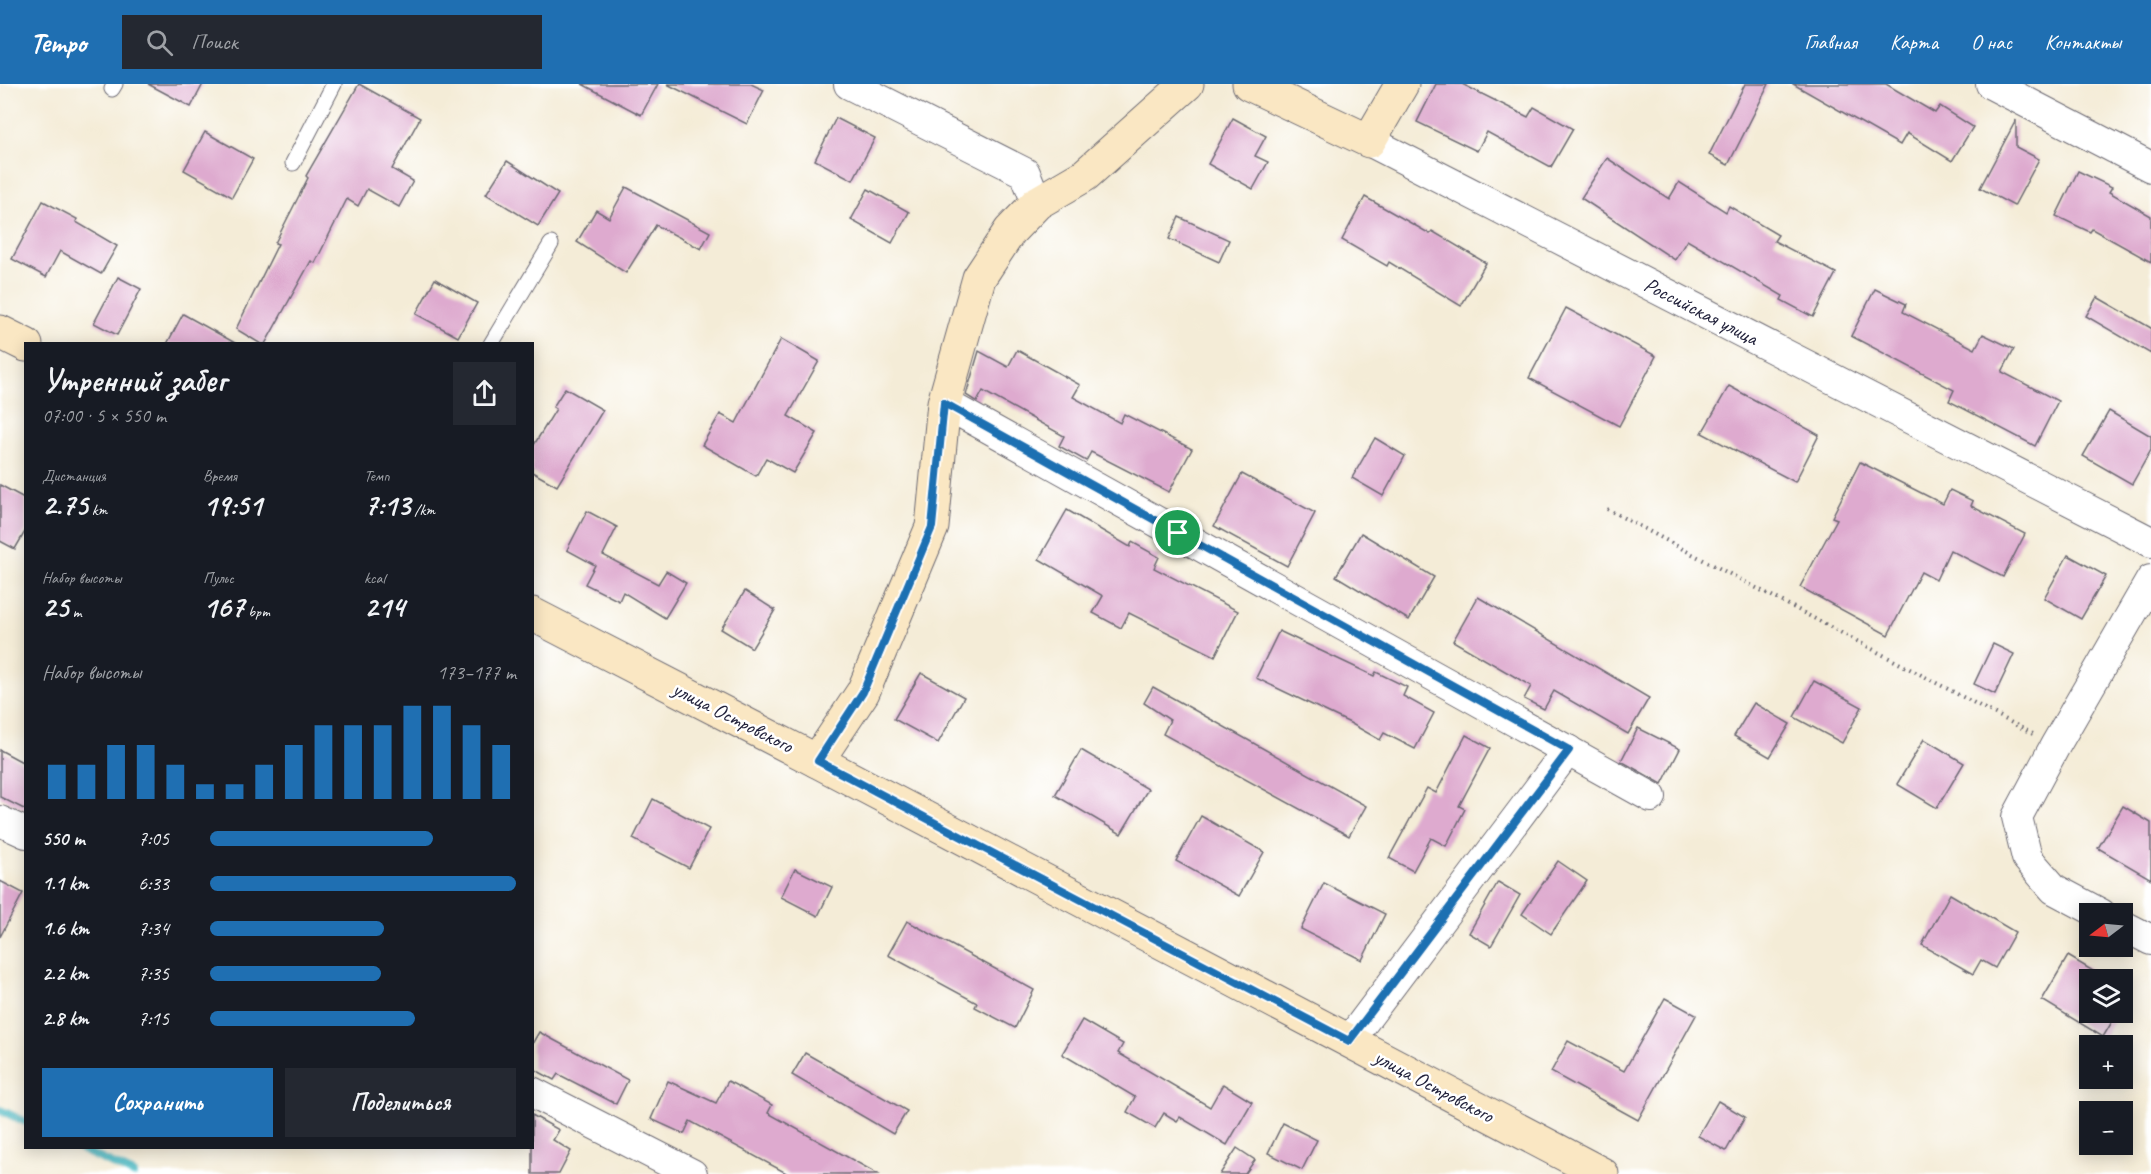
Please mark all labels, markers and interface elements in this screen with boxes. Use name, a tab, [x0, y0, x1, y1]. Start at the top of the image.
search box	[122, 15, 542, 69]
text: Tempo	[30, 25, 86, 60]
icon: search	[143, 26, 176, 59]
text: Поиск	[191, 28, 238, 56]
text: Главная	[1804, 29, 1857, 55]
text: Карта	[1890, 29, 1938, 55]
text: О нас	[1971, 29, 2012, 55]
text: Контакты	[2045, 29, 2121, 55]
street label: Российская улица	[1640, 271, 1764, 352]
text: Утренний забег	[42, 359, 226, 401]
button: share	[453, 362, 516, 425]
text: 07:00 · 5 × 550 m	[42, 403, 166, 428]
text: Дистанция	[42, 466, 106, 486]
text: Время	[203, 466, 237, 486]
text: Темп	[364, 466, 390, 486]
text: 2.75	[42, 486, 88, 524]
text: 19:51	[203, 486, 262, 524]
text: 7:13	[364, 486, 410, 524]
text: km	[88, 500, 107, 520]
text: /km	[410, 500, 435, 520]
pin	[1152, 507, 1203, 558]
icon: arrive	[1161, 516, 1194, 549]
text: Набор высоты	[42, 568, 121, 588]
text: Пульс	[203, 568, 234, 588]
text: kcal	[364, 568, 385, 588]
text: 25	[42, 588, 69, 626]
text: 167	[203, 588, 244, 626]
text: 214	[364, 588, 405, 626]
text: m	[69, 602, 81, 622]
text: bpm	[244, 602, 270, 622]
text: Набор высоты	[42, 660, 141, 685]
text: 173–177 m	[437, 660, 516, 685]
street label: улица Островского	[667, 675, 799, 759]
text: 550 m	[42, 826, 85, 851]
text: 7:05	[138, 826, 169, 851]
text: 1.1 km	[42, 871, 89, 896]
text: 6:33	[138, 871, 169, 896]
north arrow	[2079, 903, 2133, 957]
map controls	[2079, 903, 2133, 1155]
text: 1.6 km	[42, 916, 89, 941]
text: 7:34	[138, 916, 169, 941]
text: 2.2 km	[42, 961, 89, 986]
text: 7:35	[138, 961, 169, 986]
button: layers	[2079, 969, 2133, 1023]
text: 2.8 km	[42, 1006, 89, 1031]
text: 7:15	[138, 1006, 169, 1031]
button: +	[2079, 1035, 2133, 1089]
street label: улица Островского	[1368, 1043, 1500, 1129]
button: Сохранить	[42, 1068, 273, 1137]
button: Поделиться	[285, 1068, 516, 1137]
button: −	[2079, 1101, 2133, 1155]

